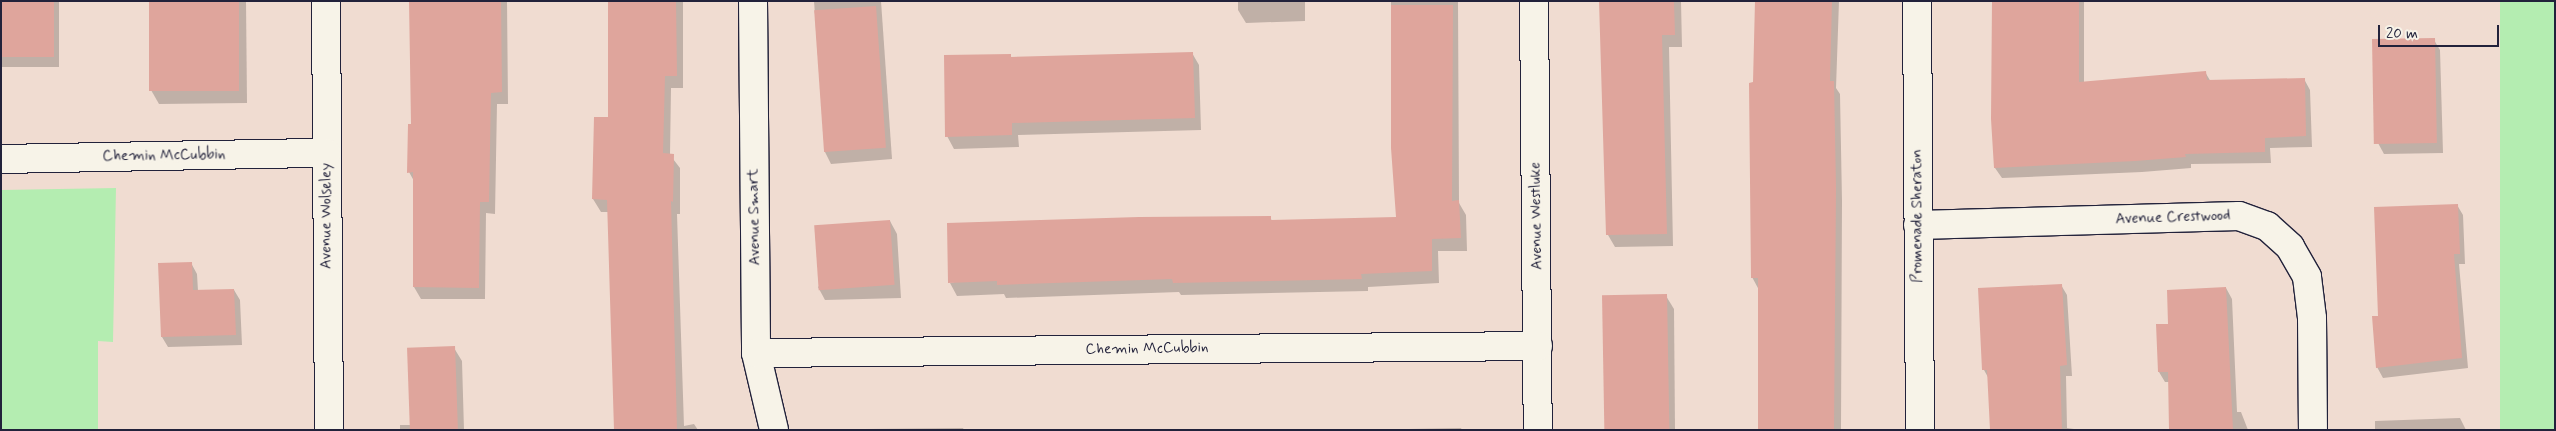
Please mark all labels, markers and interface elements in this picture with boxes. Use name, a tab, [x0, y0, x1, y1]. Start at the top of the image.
scale bar	[2381, 15, 2502, 47]
text: 20 m	[2386, 24, 2418, 44]
street label: Chemin McCubbin	[101, 146, 227, 166]
street label: Promenade Sheraton	[1909, 149, 1927, 283]
street label: Avenue Westluke	[1527, 162, 1547, 270]
street label: Avenue Wolseley	[318, 163, 336, 269]
street label: Avenue Smart	[745, 168, 765, 266]
street label: Avenue Crestwood	[2115, 207, 2231, 229]
street label: Chemin McCubbin	[1084, 339, 1210, 359]

